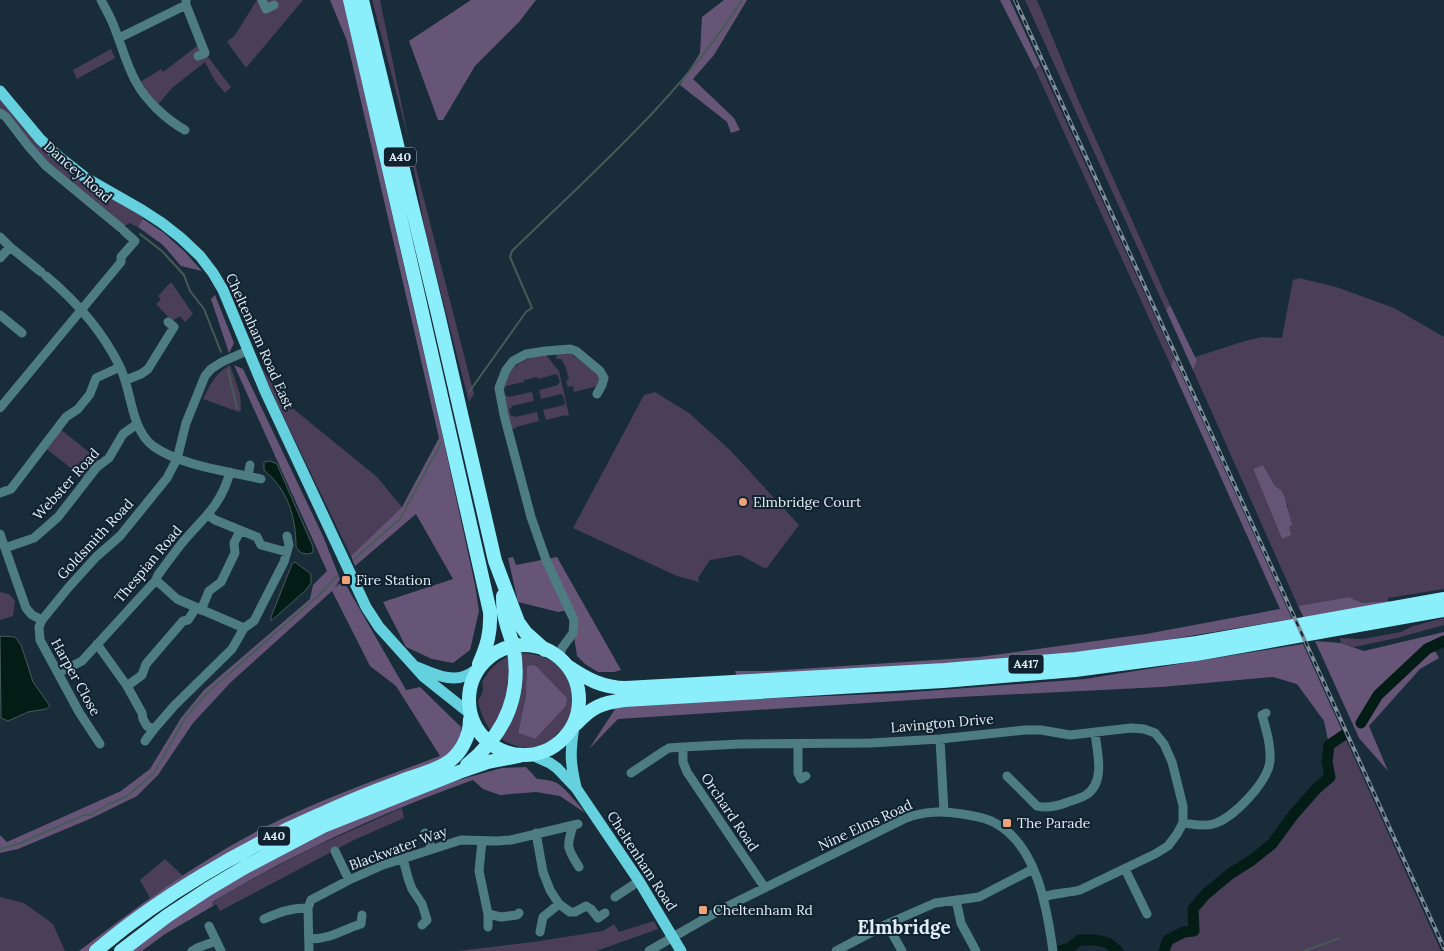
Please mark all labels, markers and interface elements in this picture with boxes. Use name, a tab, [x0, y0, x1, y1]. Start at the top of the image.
street label: Dancey Road	[40, 137, 116, 207]
road number: A40	[384, 148, 416, 166]
street label: Cheltenham Road East	[222, 270, 298, 412]
street label: Webster Road	[29, 444, 103, 524]
place label: Elmbridge Court	[753, 493, 862, 511]
street label: Goldsmith Road	[53, 495, 137, 583]
marker: Elmbridge Court	[737, 496, 749, 508]
street label: Thespian Road	[110, 522, 186, 606]
place label: Fire Station	[356, 571, 432, 589]
marker: Fire Station	[340, 574, 352, 586]
street label: Harper Close	[47, 635, 105, 719]
road number: A417	[1008, 654, 1044, 674]
street label: Lavington Drive	[890, 709, 995, 736]
street label: Orchard Road	[697, 769, 763, 855]
street label: Nine Elms Road	[815, 795, 915, 855]
street label: Cheltenham Road	[603, 808, 681, 914]
place label: The Parade	[1017, 814, 1091, 832]
marker: The Parade	[1001, 817, 1013, 829]
street label: Blackwater Way	[346, 822, 450, 874]
road number: A40	[258, 826, 290, 846]
place label: Cheltenham Rd	[713, 901, 813, 919]
marker: Cheltenham Rd	[697, 904, 709, 916]
district label: Elmbridge	[857, 915, 951, 939]

